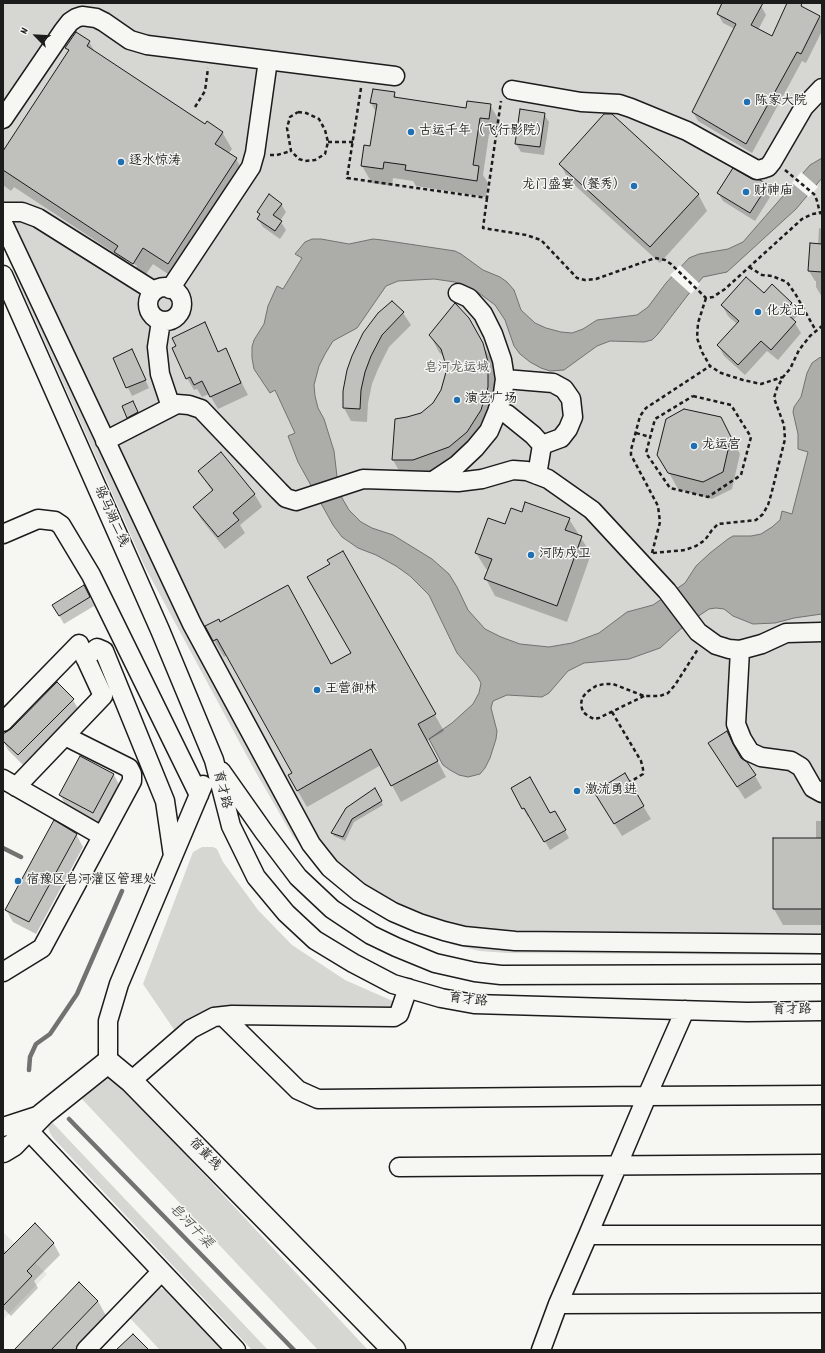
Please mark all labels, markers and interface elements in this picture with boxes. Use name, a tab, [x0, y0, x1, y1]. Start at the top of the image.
north arrow	[16, 16, 56, 56]
text: N	[17, 25, 33, 37]
place label: 陈家大院	[755, 94, 807, 110]
marker: 陈家大院	[742, 97, 752, 107]
place label: 古运千年（飞行影院）	[419, 124, 549, 140]
marker: 古运千年（飞行影院）	[406, 127, 416, 137]
place label: 逐水惊涛	[129, 154, 181, 170]
marker: 逐水惊涛	[116, 157, 126, 167]
place label: 龙门盛宴（餐秀）	[522, 178, 626, 194]
marker: 龙门盛宴（餐秀）	[629, 181, 639, 191]
place label: 财神庙	[754, 184, 793, 200]
marker: 财神庙	[741, 187, 751, 197]
place label: 化龙记	[766, 304, 805, 320]
marker: 化龙记	[753, 307, 763, 317]
park label: 皂河龙运城	[425, 361, 489, 377]
place label: 演艺广场	[465, 392, 517, 408]
marker: 演艺广场	[452, 395, 462, 405]
place label: 龙运宫	[702, 438, 741, 454]
marker: 龙运宫	[689, 441, 699, 451]
street label: 骆马湖二线	[90, 484, 130, 550]
place label: 河防戍卫	[539, 547, 591, 563]
marker: 河防戍卫	[526, 550, 536, 560]
place label: 王营御林	[325, 682, 377, 698]
marker: 王营御林	[312, 685, 322, 695]
street label: 育才路	[209, 769, 233, 811]
place label: 激流勇进	[585, 783, 637, 799]
marker: 激流勇进	[572, 786, 582, 796]
place label: 宿豫区皂河灌区管理处	[26, 873, 156, 889]
marker: 宿豫区皂河灌区管理处	[13, 876, 23, 886]
street label: 育才路	[448, 991, 488, 1011]
street label: 育才路	[772, 1003, 812, 1019]
street label: 宿黄线	[185, 1136, 223, 1174]
water label: 皂河干渠	[165, 1201, 215, 1253]

